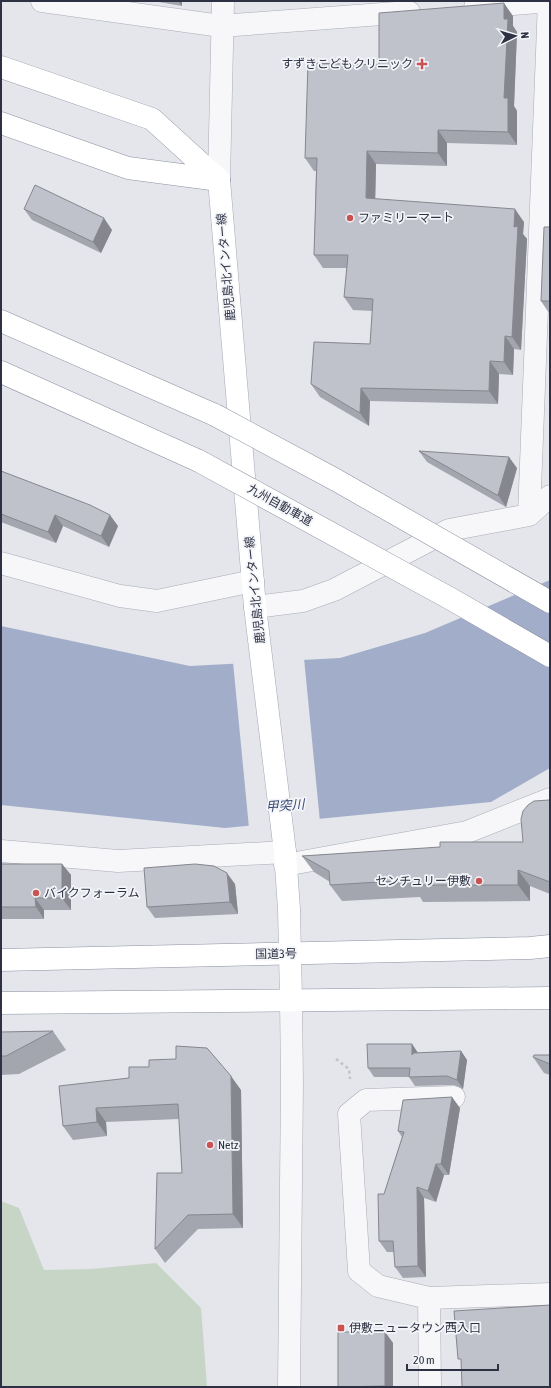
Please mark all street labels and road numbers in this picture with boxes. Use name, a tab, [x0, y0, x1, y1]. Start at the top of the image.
street label: 鹿児島北インター線	[214, 213, 238, 321]
street label: 九州自動車道	[245, 481, 315, 529]
street label: 鹿児島北インター線	[242, 536, 268, 644]
street label: 国道3号	[255, 947, 297, 961]

